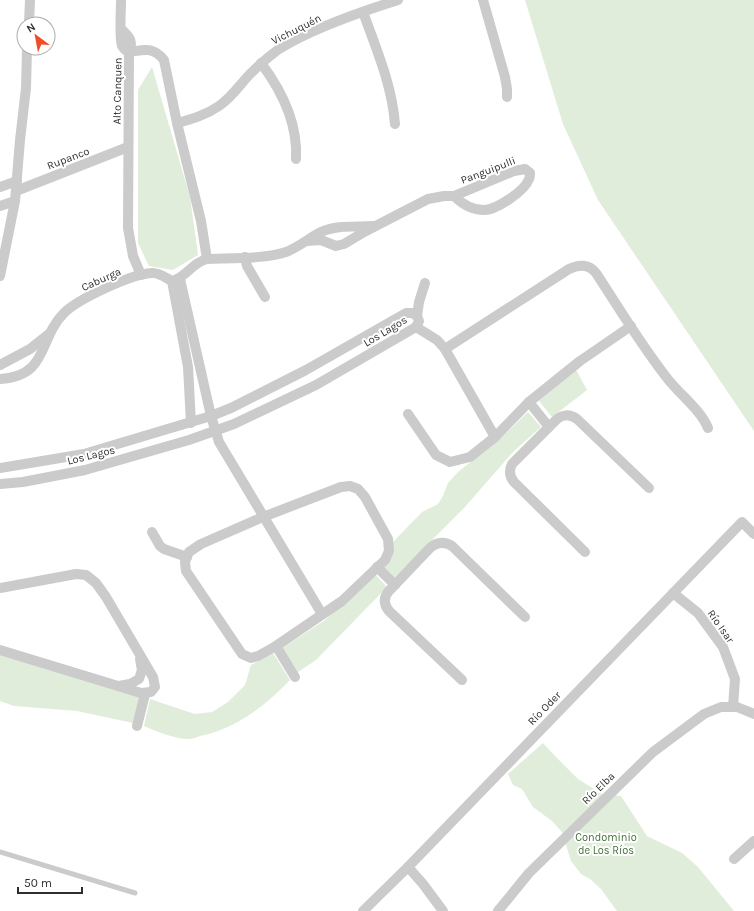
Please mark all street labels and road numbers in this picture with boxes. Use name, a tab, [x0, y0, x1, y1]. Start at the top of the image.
street label: Vichuquén	[269, 11, 323, 47]
street label: Alto Canquen	[110, 57, 125, 125]
street label: Rupanco	[45, 144, 91, 172]
street label: Panguipulli	[459, 154, 517, 187]
street label: Caburga	[79, 265, 123, 294]
street label: Los Lagos	[361, 313, 410, 350]
street label: Los Lagos	[66, 443, 117, 468]
street label: Río Isar	[704, 607, 737, 645]
street label: Río Oder	[525, 689, 564, 728]
street label: Río Elba	[579, 770, 617, 807]

